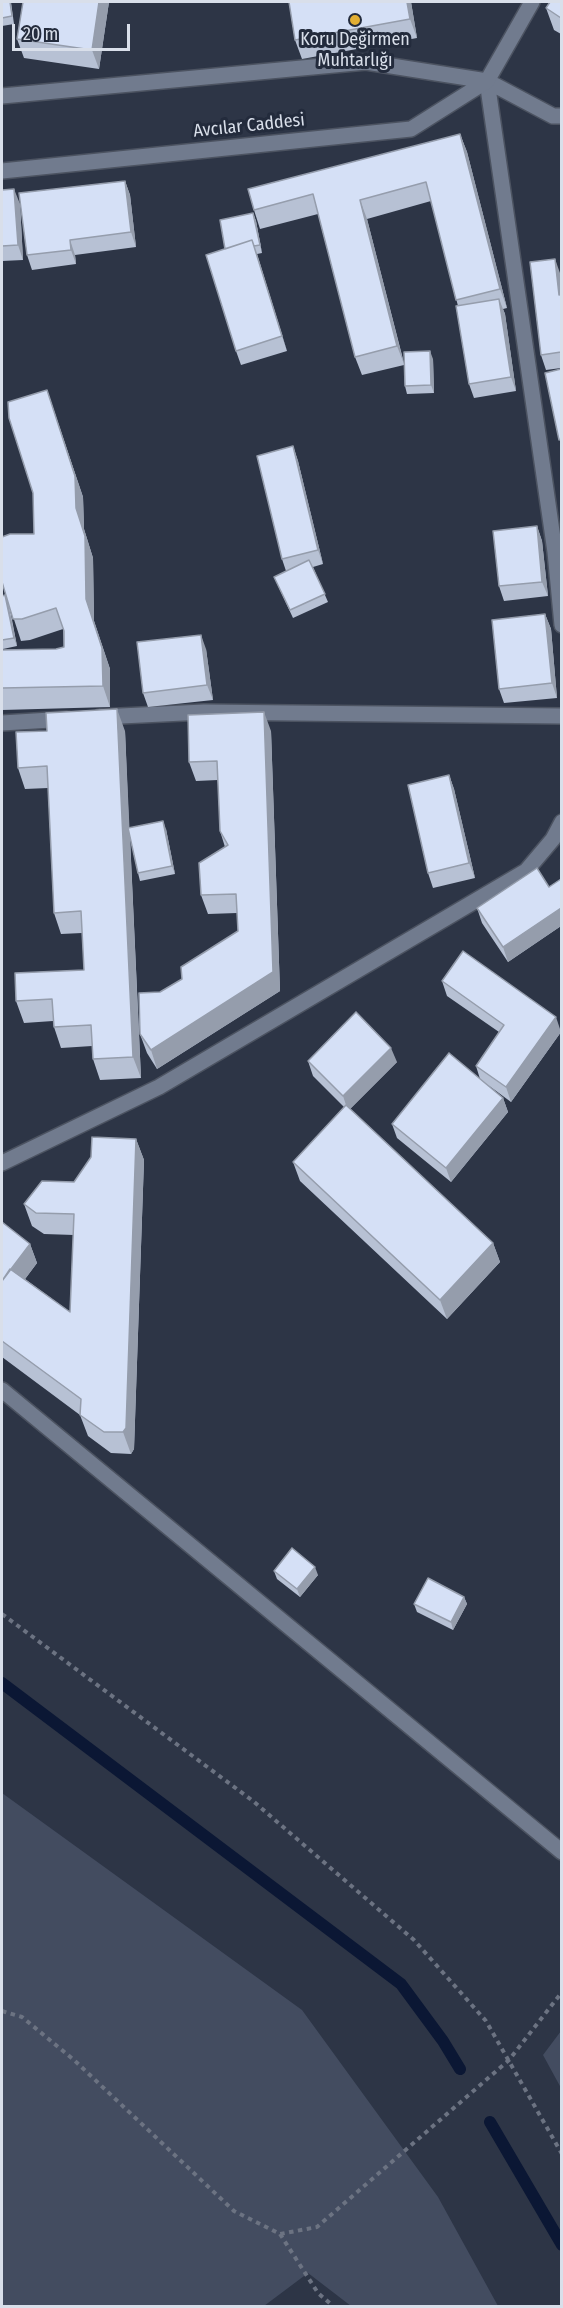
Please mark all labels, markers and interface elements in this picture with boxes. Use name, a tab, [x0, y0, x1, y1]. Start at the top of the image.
scale bar	[15, 12, 134, 50]
marker: Koru Değirmen Muhtarlığı	[348, 13, 362, 27]
text: 20 m	[23, 23, 58, 45]
place label: Koru Değirmen Muhtarlığı	[300, 29, 410, 72]
street label: Avcılar Caddesi	[192, 109, 306, 143]

